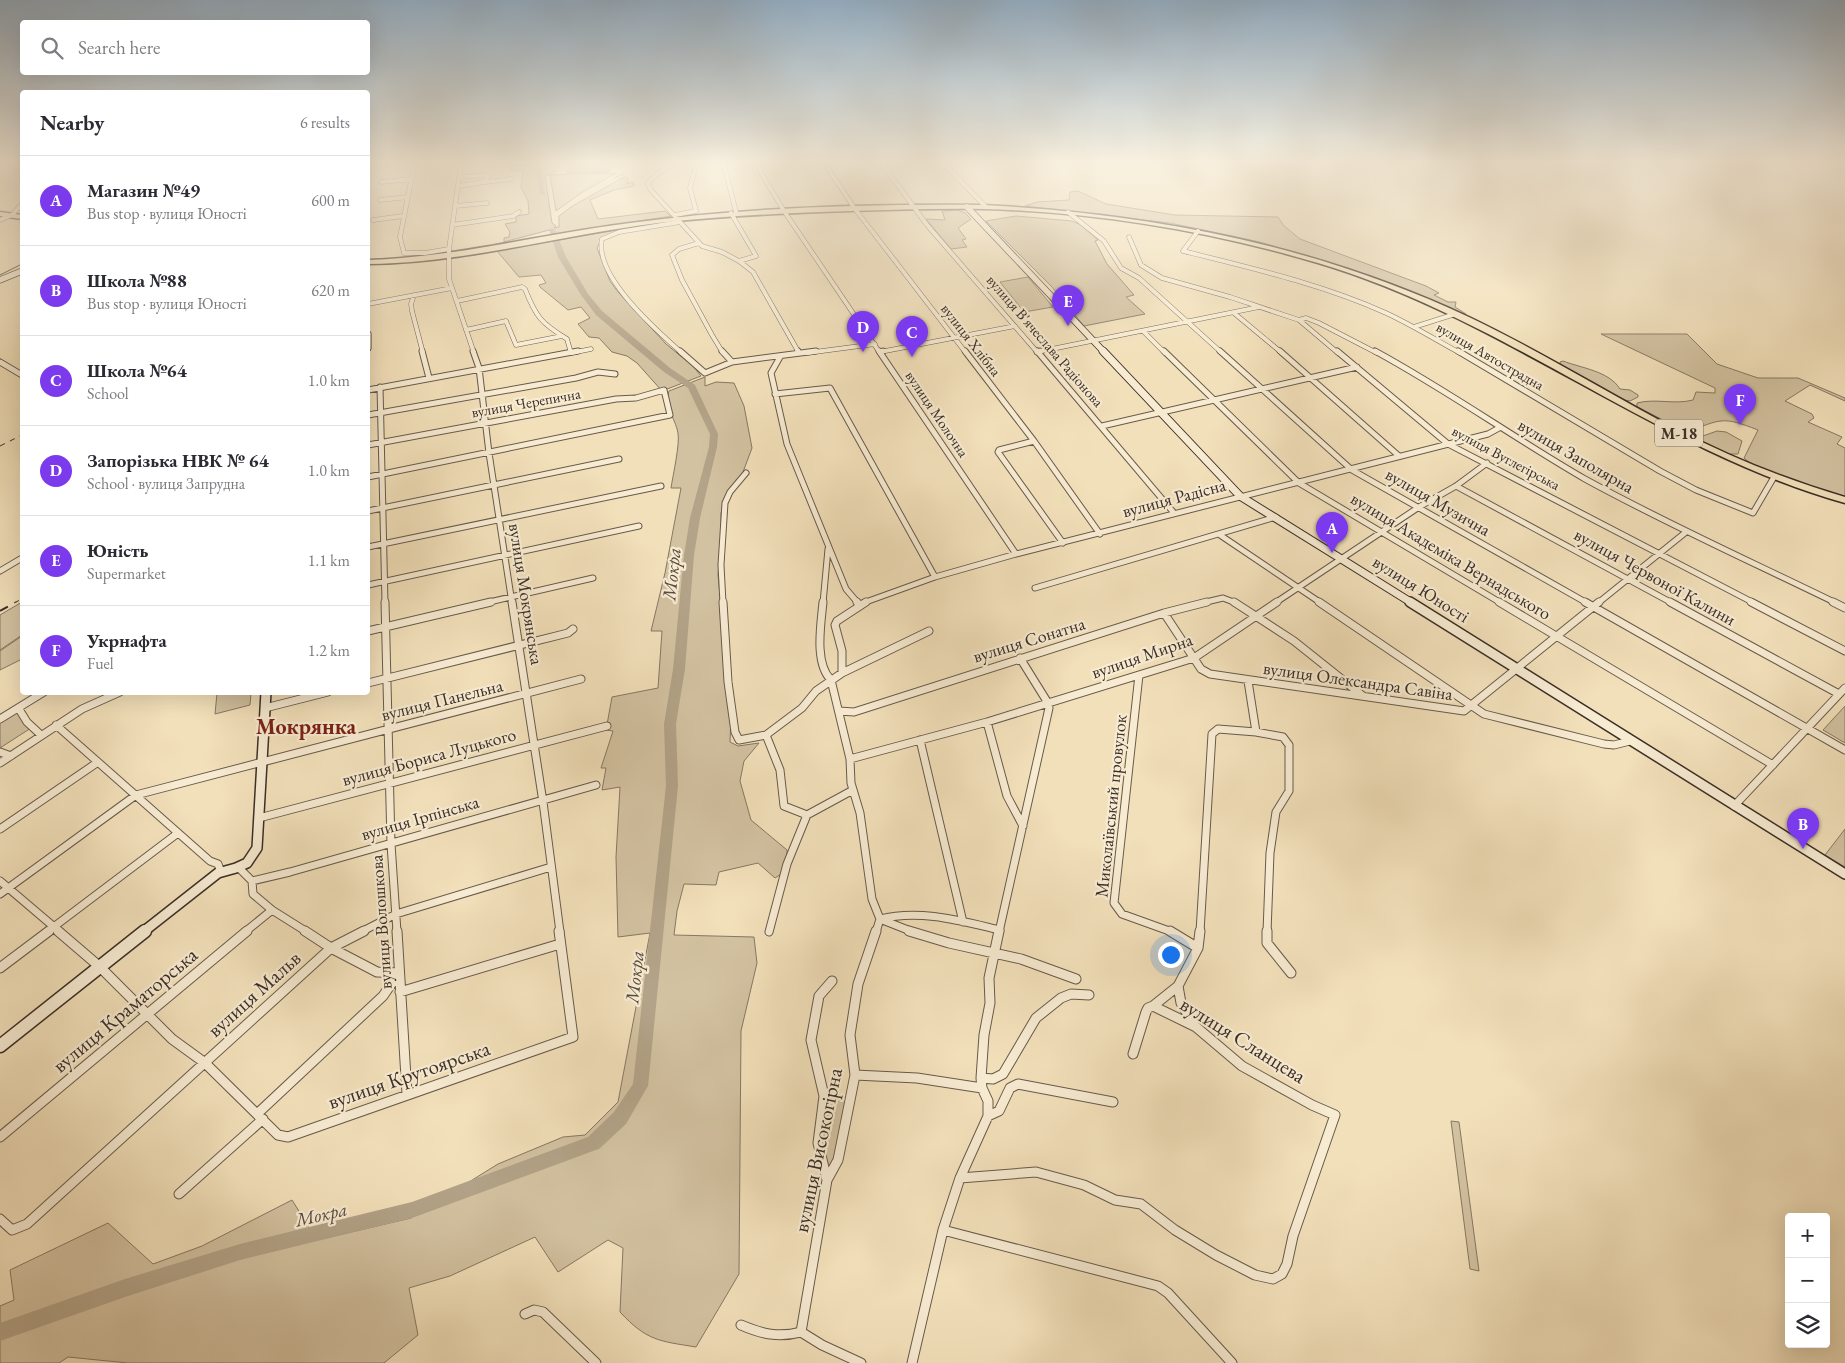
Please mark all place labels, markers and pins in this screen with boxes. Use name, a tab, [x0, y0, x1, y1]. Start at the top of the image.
pin: E	[1052, 285, 1084, 326]
pin: D	[847, 311, 879, 352]
pin: C	[896, 316, 928, 357]
pin: F	[1724, 384, 1756, 425]
pin: A	[1316, 512, 1348, 553]
pin: B	[1787, 808, 1819, 849]

